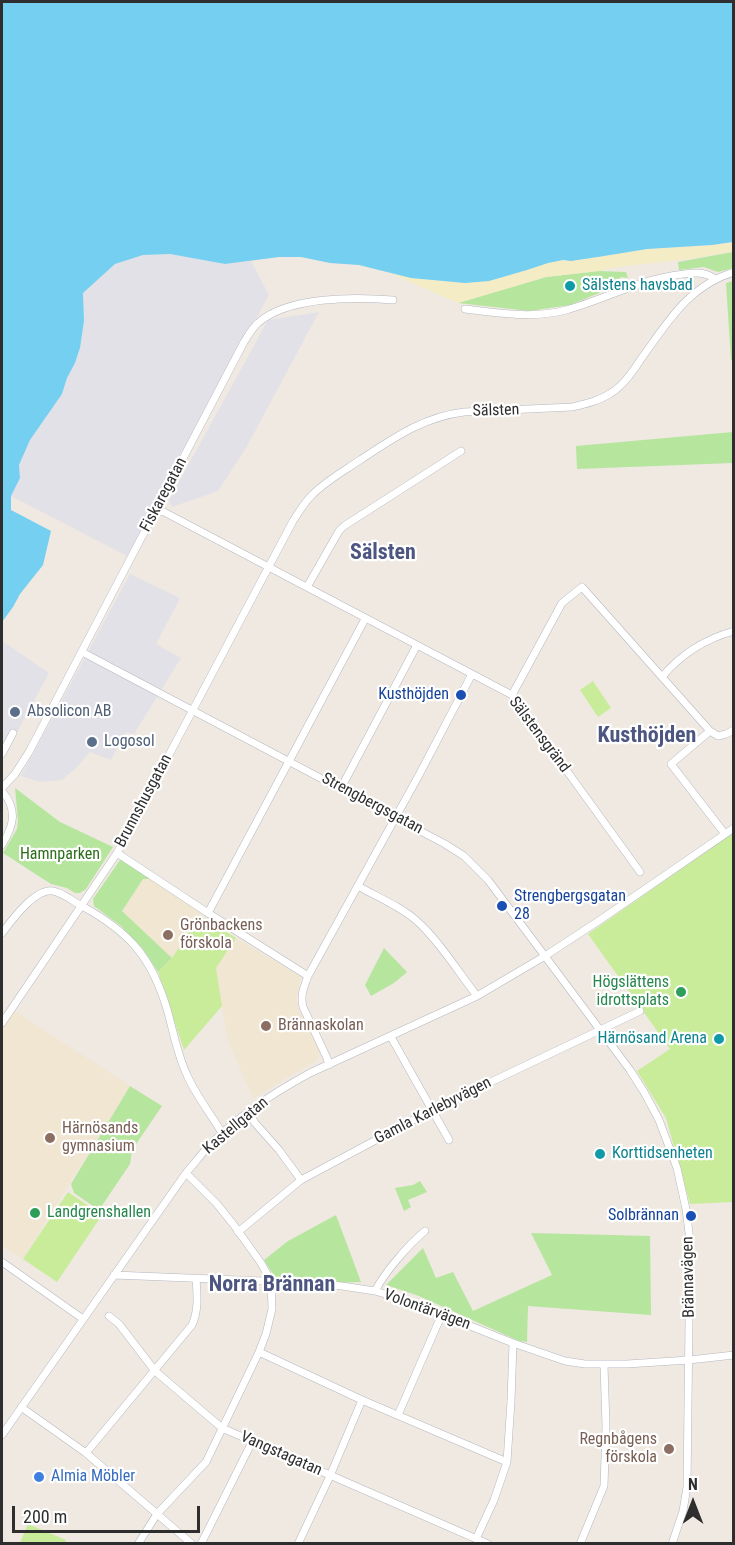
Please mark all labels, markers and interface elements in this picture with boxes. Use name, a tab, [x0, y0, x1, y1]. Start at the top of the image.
place label: Sälstens havsbad	[582, 276, 693, 296]
marker: Sälstens havsbad	[563, 279, 577, 293]
street label: Sälsten	[472, 401, 520, 421]
street label: Fiskaregatan	[136, 455, 192, 535]
district label: Sälsten	[350, 540, 416, 566]
place label: Kusthöjden	[378, 685, 449, 705]
marker: Kusthöjden	[454, 688, 468, 702]
street label: Sälstensgränd	[504, 693, 574, 777]
place label: Absolicon AB	[27, 702, 112, 722]
marker: Absolicon AB	[8, 705, 22, 719]
district label: Kusthöjden	[598, 723, 696, 749]
place label: Logosol	[104, 732, 155, 752]
marker: Logosol	[85, 735, 99, 749]
street label: Brunnshusgatan	[111, 751, 177, 851]
street label: Strengbergsgatan	[318, 769, 426, 839]
park label: Hamnparken	[20, 845, 100, 865]
place label: Strengbergsgatan 28	[514, 887, 626, 925]
marker: Strengbergsgatan 28	[495, 899, 509, 913]
place label: Grönbackens förskola	[180, 916, 262, 954]
marker: Grönbackens förskola	[161, 928, 175, 942]
place label: Högslättens idrottsplats	[593, 973, 669, 1011]
marker: Högslättens idrottsplats	[674, 985, 688, 999]
place label: Brännaskolan	[278, 1016, 364, 1036]
marker: Brännaskolan	[259, 1019, 273, 1033]
place label: Härnösand Arena	[598, 1029, 707, 1049]
marker: Härnösand Arena	[712, 1032, 726, 1046]
street label: Gamla Karlebyvägen	[371, 1073, 495, 1149]
street label: Kastellgatan	[200, 1093, 272, 1159]
place label: Härnösands gymnasium	[62, 1119, 138, 1157]
marker: Härnösands gymnasium	[43, 1131, 57, 1145]
place label: Korttidsenheten	[612, 1144, 713, 1164]
marker: Korttidsenheten	[593, 1147, 607, 1161]
place label: Landgrenshallen	[47, 1203, 151, 1223]
marker: Landgrenshallen	[28, 1206, 42, 1220]
place label: Solbrännan	[608, 1206, 679, 1226]
marker: Solbrännan	[684, 1209, 698, 1223]
street label: Brännavägen	[679, 1236, 699, 1318]
district label: Norra Brännan	[209, 1272, 335, 1298]
street label: Volontärvägen	[381, 1285, 473, 1335]
street label: Vangstagatan	[237, 1427, 325, 1481]
place label: Regnbågens förskola	[579, 1430, 657, 1468]
marker: Regnbågens förskola	[662, 1442, 676, 1456]
place label: Almia Möbler	[51, 1467, 135, 1487]
marker: Almia Möbler	[32, 1470, 46, 1484]
north arrow	[663, 1473, 723, 1533]
text: N	[688, 1475, 698, 1494]
scale bar	[15, 1494, 202, 1532]
text: 200 m	[23, 1506, 67, 1527]

